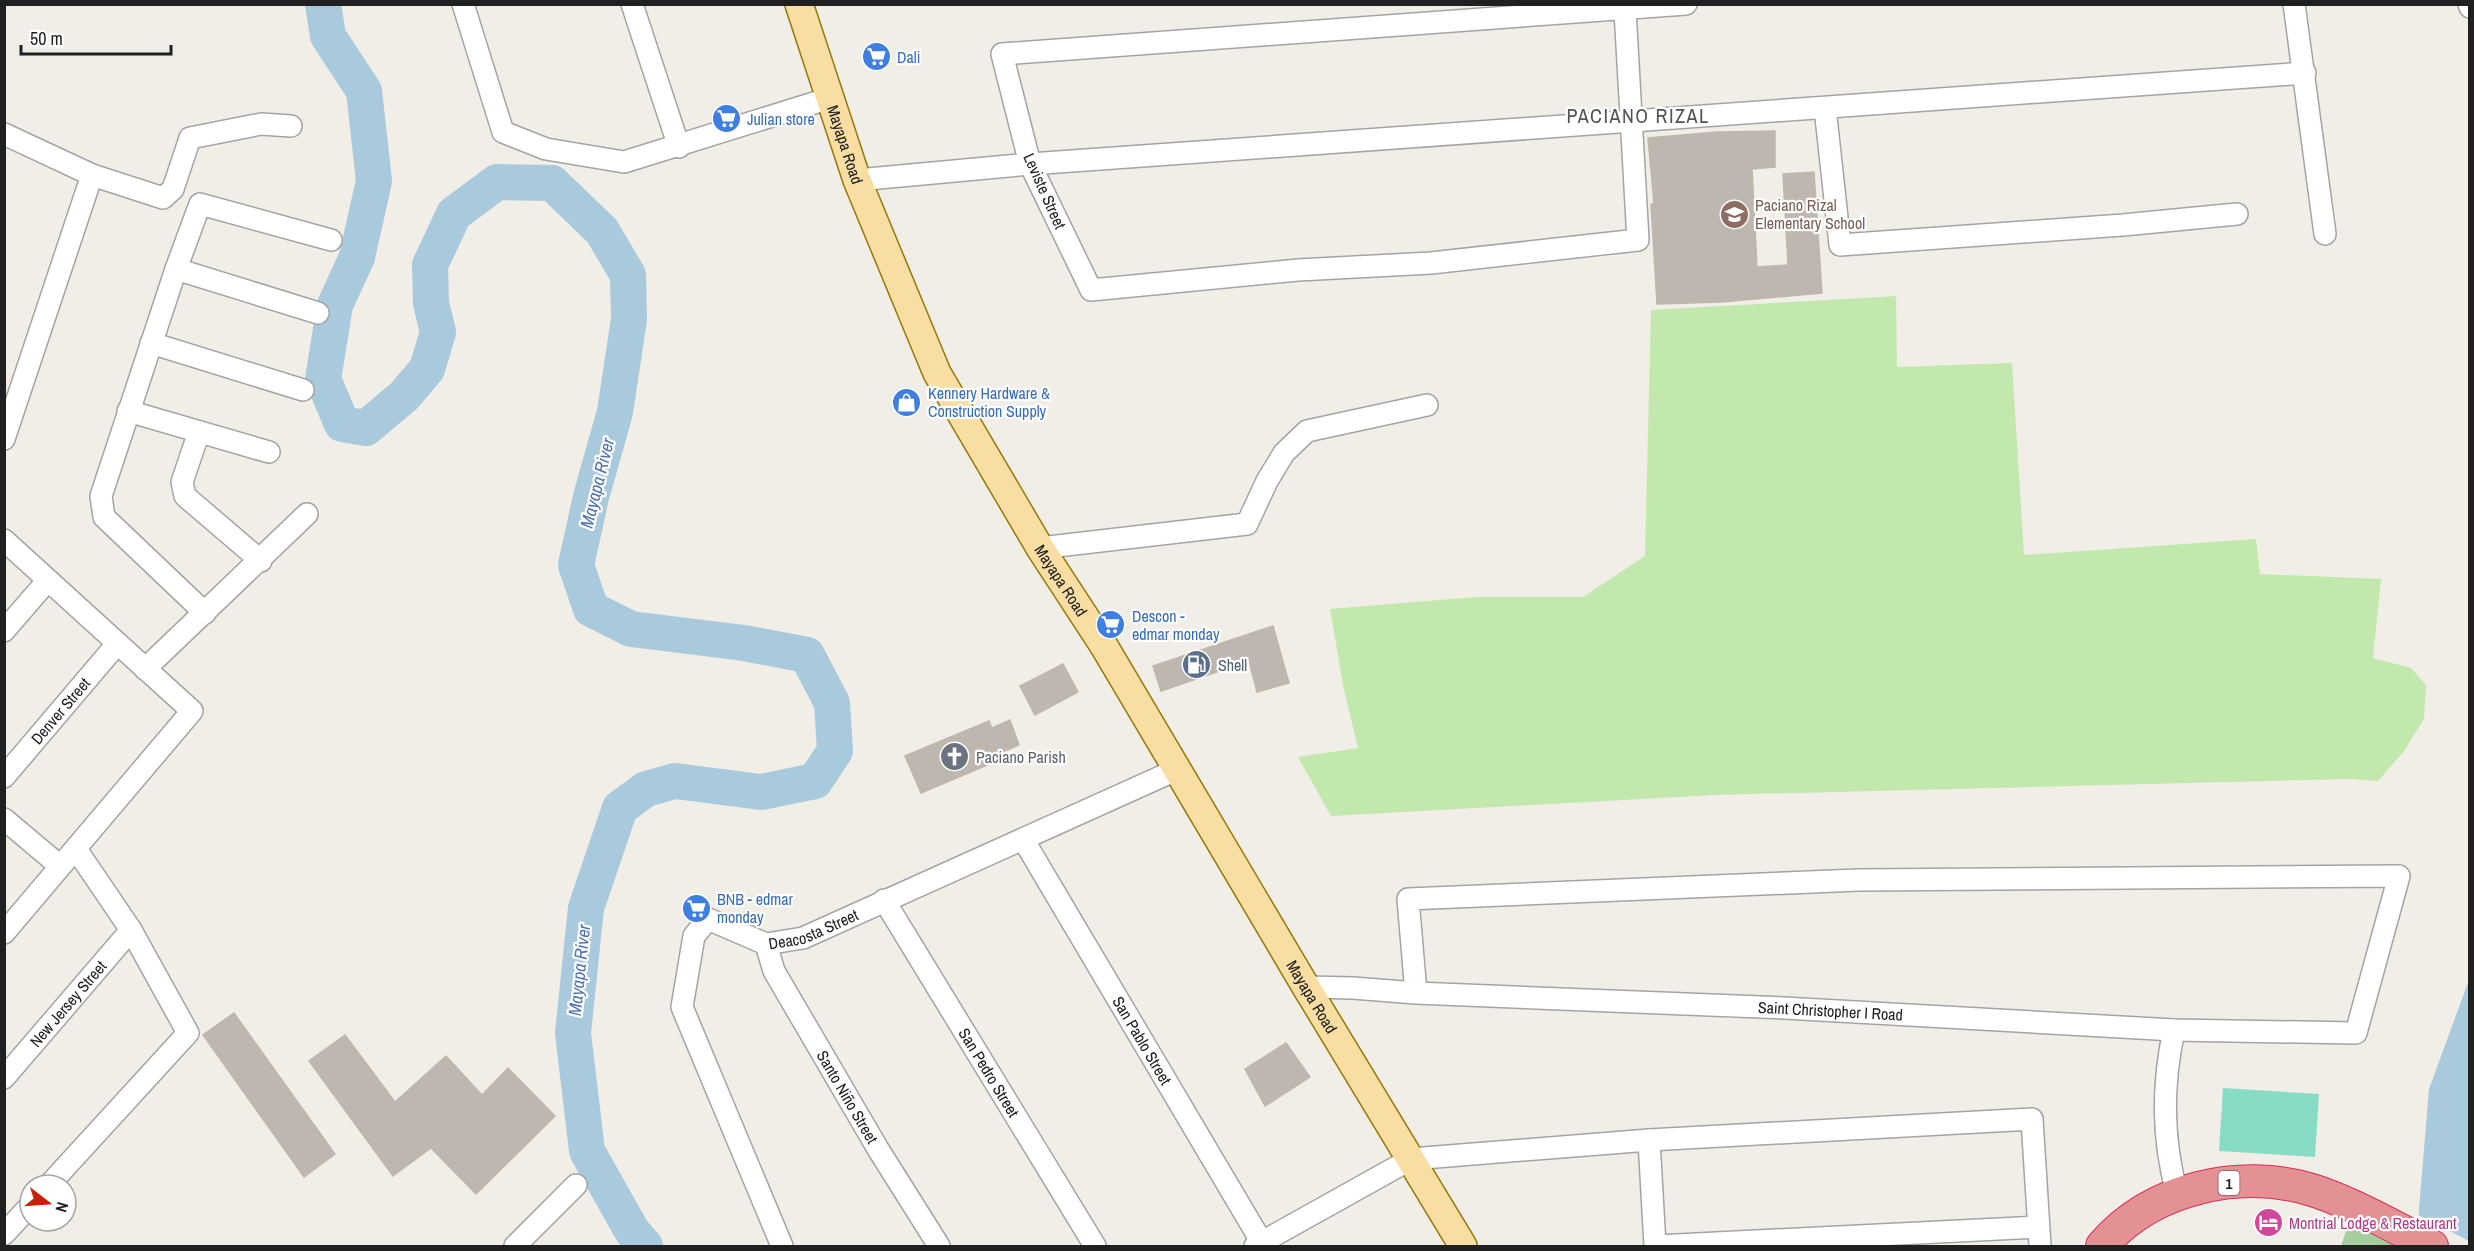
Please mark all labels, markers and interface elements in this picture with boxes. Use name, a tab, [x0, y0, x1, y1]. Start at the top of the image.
scale bar	[21, 18, 171, 56]
text: 50 m	[30, 26, 63, 51]
supermarket icon: Dali	[860, 41, 892, 73]
place label: Dali	[897, 46, 920, 68]
street label: Mayapa Road	[822, 102, 869, 187]
district label: PACIANO RIZAL	[1566, 102, 1710, 129]
supermarket icon: Julian store	[710, 103, 742, 135]
place label: Julian store	[747, 108, 815, 130]
street label: Leviste Street	[1018, 150, 1072, 233]
place label: Paciano Rizal Elementary School	[1755, 194, 1865, 234]
school or university icon: Paciano Rizal Elementary School	[1718, 198, 1750, 230]
place label: Kennery Hardware & Construction Supply	[928, 382, 1050, 422]
shop icon: Kennery Hardware & Construction Supply	[891, 386, 923, 418]
water label: Mayapa River	[574, 434, 621, 531]
street label: Mayapa Road	[1030, 540, 1093, 621]
place label: Descon - edmar monday	[1132, 605, 1220, 645]
supermarket icon: Descon - edmar monday	[1095, 609, 1127, 641]
fuel station icon: Shell	[1181, 649, 1213, 681]
place label: Shell	[1218, 654, 1247, 676]
street label: Denver Street	[26, 672, 95, 749]
church icon: Paciano Parish	[939, 741, 971, 773]
place label: Paciano Parish	[976, 746, 1066, 768]
place label: BNB - edmar monday	[717, 888, 793, 928]
supermarket icon: BNB - edmar monday	[680, 892, 712, 924]
street label: Deacosta Street	[767, 903, 862, 954]
water label: Mayapa River	[562, 922, 596, 1017]
street label: New Jersey Street	[25, 955, 111, 1051]
street label: Mayapa Road	[1281, 956, 1342, 1037]
street label: San Pablo Street	[1107, 992, 1177, 1089]
street label: Saint Christopher I Road	[1757, 996, 1904, 1026]
street label: San Pedro Street	[954, 1024, 1025, 1121]
street label: Santo Niño Street	[812, 1046, 884, 1148]
road number: 1	[2218, 1171, 2240, 1195]
north arrow	[18, 1173, 78, 1233]
text: N	[50, 1200, 74, 1215]
hotel icon: Montrial Lodge & Restaurant	[2252, 1207, 2284, 1239]
place label: Montrial Lodge & Restaurant	[2289, 1212, 2457, 1234]

